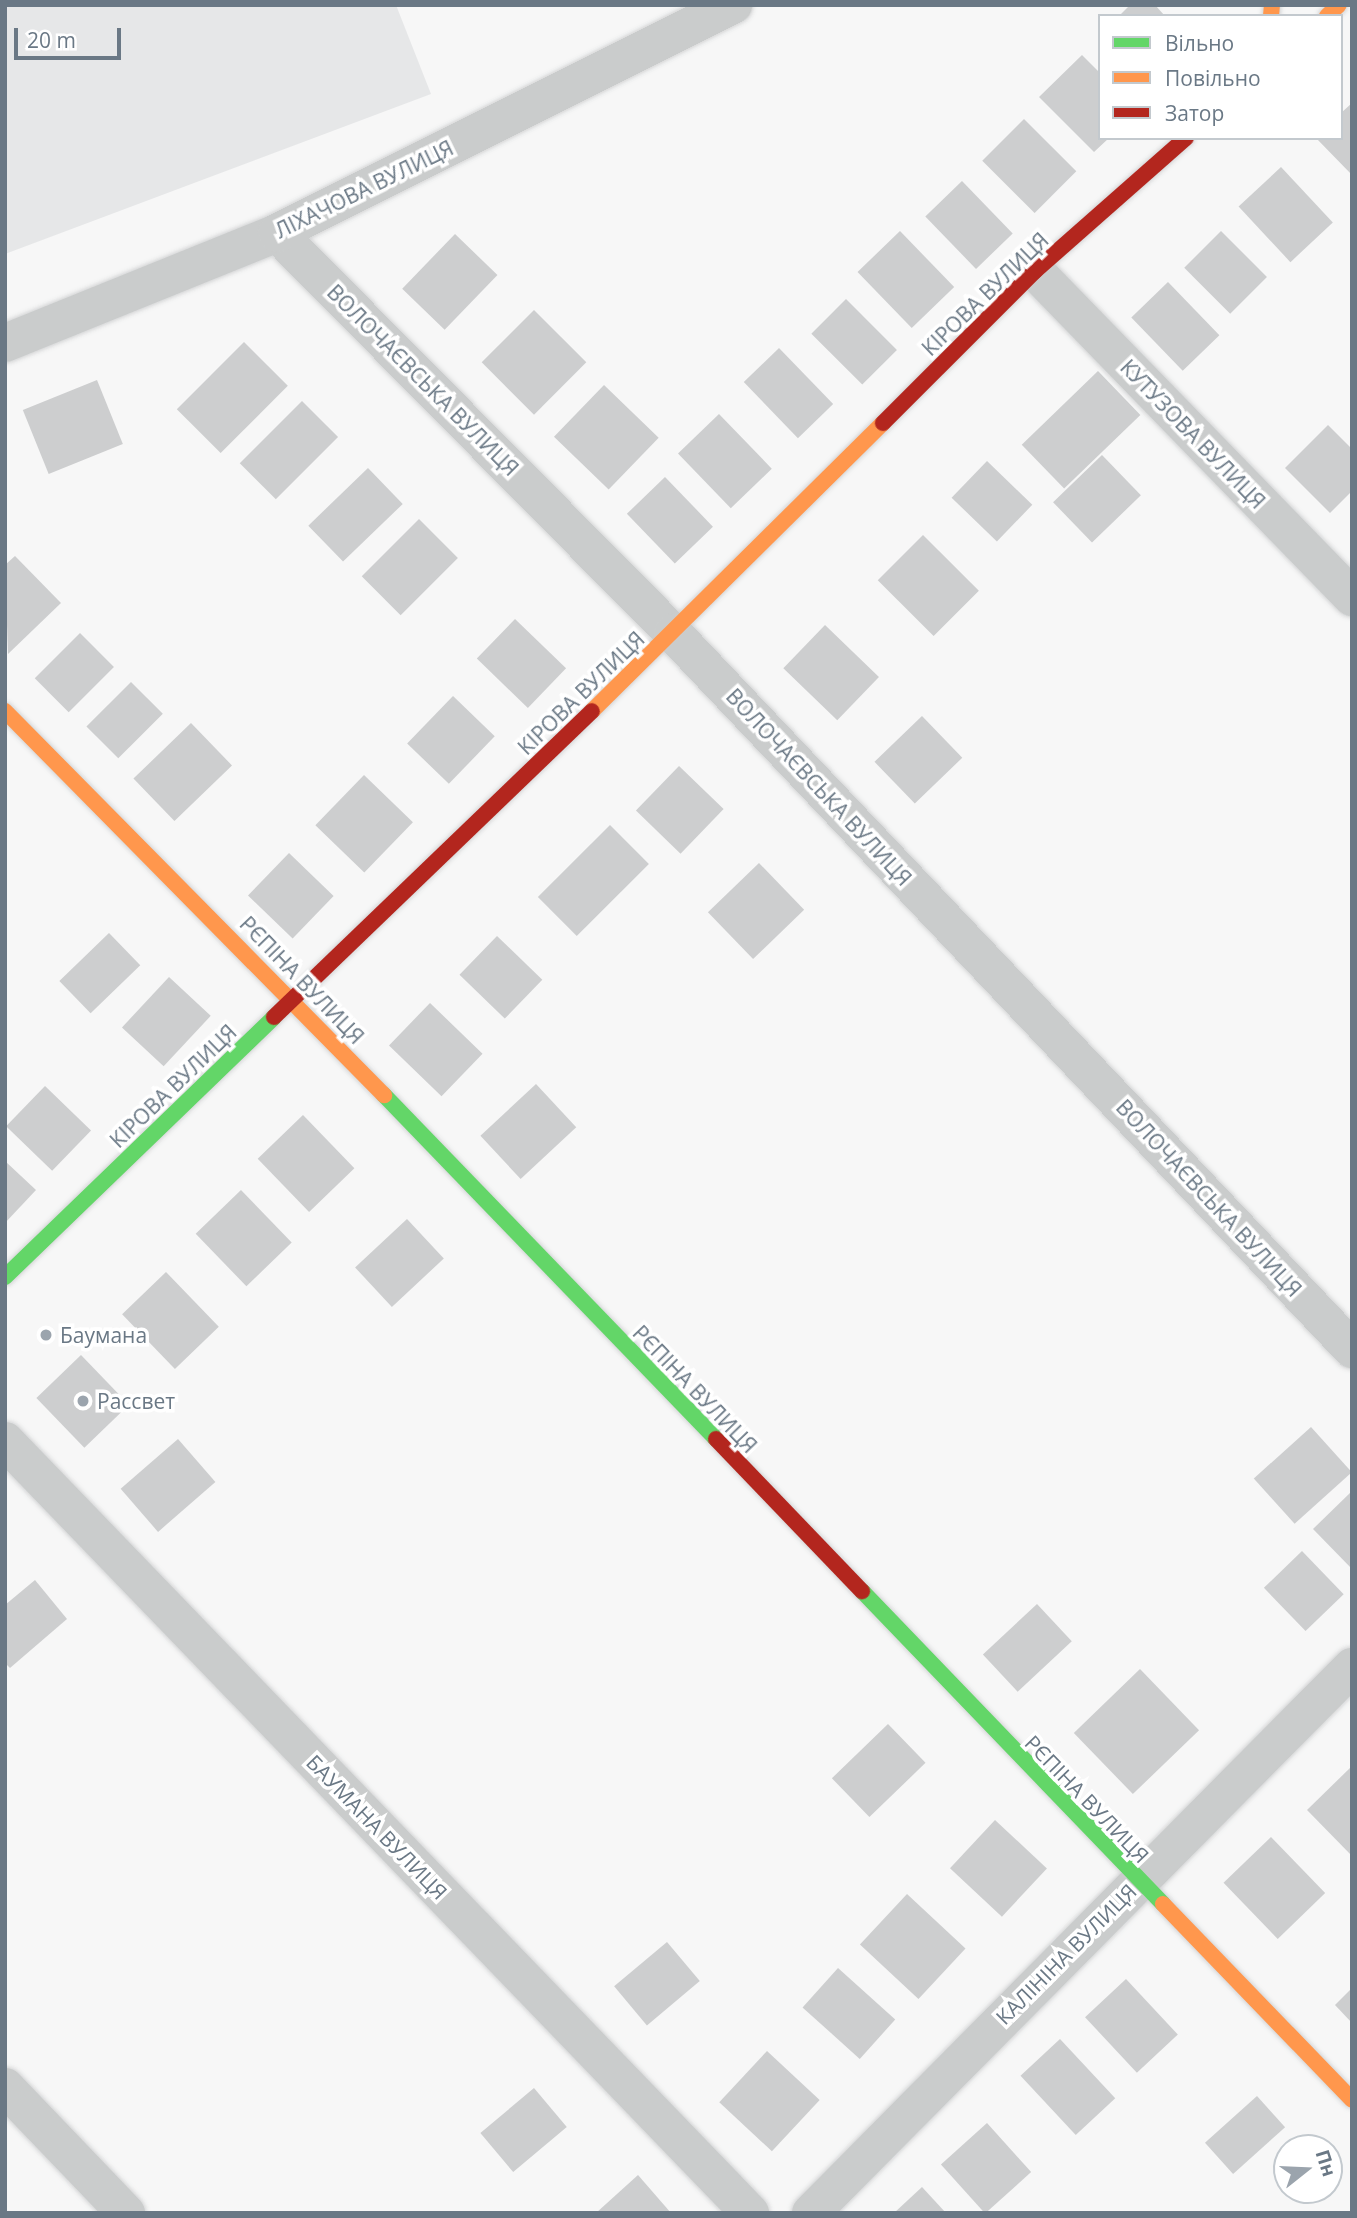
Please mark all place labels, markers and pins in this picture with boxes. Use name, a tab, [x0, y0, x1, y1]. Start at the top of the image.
place label: Баумана	[60, 1322, 147, 1348]
marker: Баумана	[38, 1327, 54, 1343]
place label: Рассвет	[97, 1388, 175, 1414]
marker: Рассвет	[75, 1393, 91, 1409]

